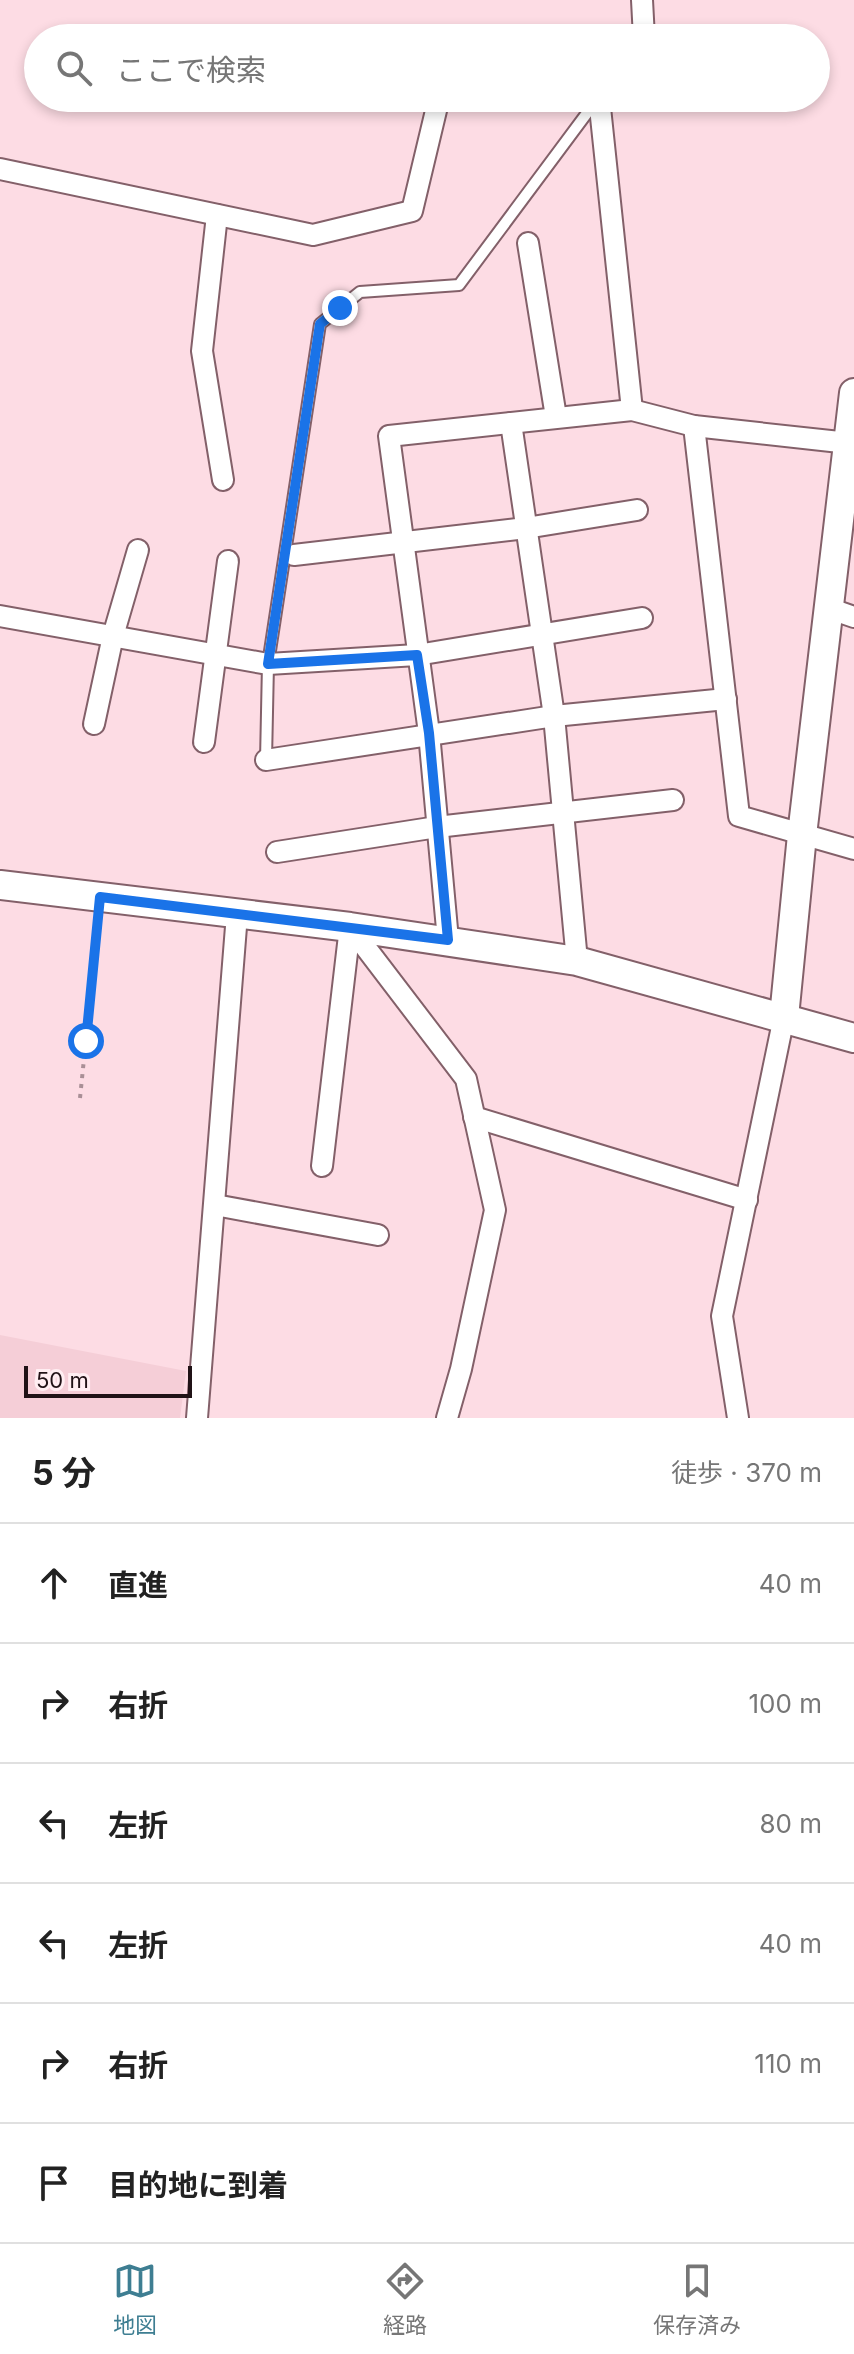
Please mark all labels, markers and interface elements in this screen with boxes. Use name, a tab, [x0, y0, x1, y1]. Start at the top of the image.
search box	[24, 24, 830, 112]
icon: search	[52, 46, 96, 90]
text: ここで検索	[116, 52, 266, 88]
route end	[322, 290, 358, 326]
route start	[68, 1023, 104, 1059]
scale bar	[24, 1362, 192, 1398]
text: 50 m	[36, 1367, 89, 1393]
text: 5 分	[32, 1452, 96, 1493]
text: 徒歩 · 370 m	[671, 1457, 822, 1488]
icon: ahead	[32, 1561, 76, 1605]
text: 直進	[108, 1567, 168, 1603]
text: 40 m	[759, 1568, 822, 1599]
icon: right	[32, 1681, 76, 1725]
text: 右折	[108, 1687, 168, 1723]
text: 100 m	[749, 1688, 822, 1719]
icon: left	[32, 1801, 76, 1845]
text: 左折	[108, 1807, 168, 1843]
text: 80 m	[759, 1808, 822, 1839]
icon: left	[32, 1921, 76, 1965]
text: 左折	[108, 1927, 168, 1963]
text: 40 m	[759, 1928, 822, 1959]
icon: right	[32, 2041, 76, 2085]
text: 右折	[108, 2047, 168, 2083]
text: 110 m	[754, 2048, 822, 2079]
icon: arrive	[32, 2161, 76, 2205]
text: 目的地に到着	[108, 2167, 288, 2203]
tab: 地図	[113, 2259, 157, 2339]
tab: 経路	[383, 2259, 427, 2339]
tab: 保存済み	[653, 2259, 741, 2339]

